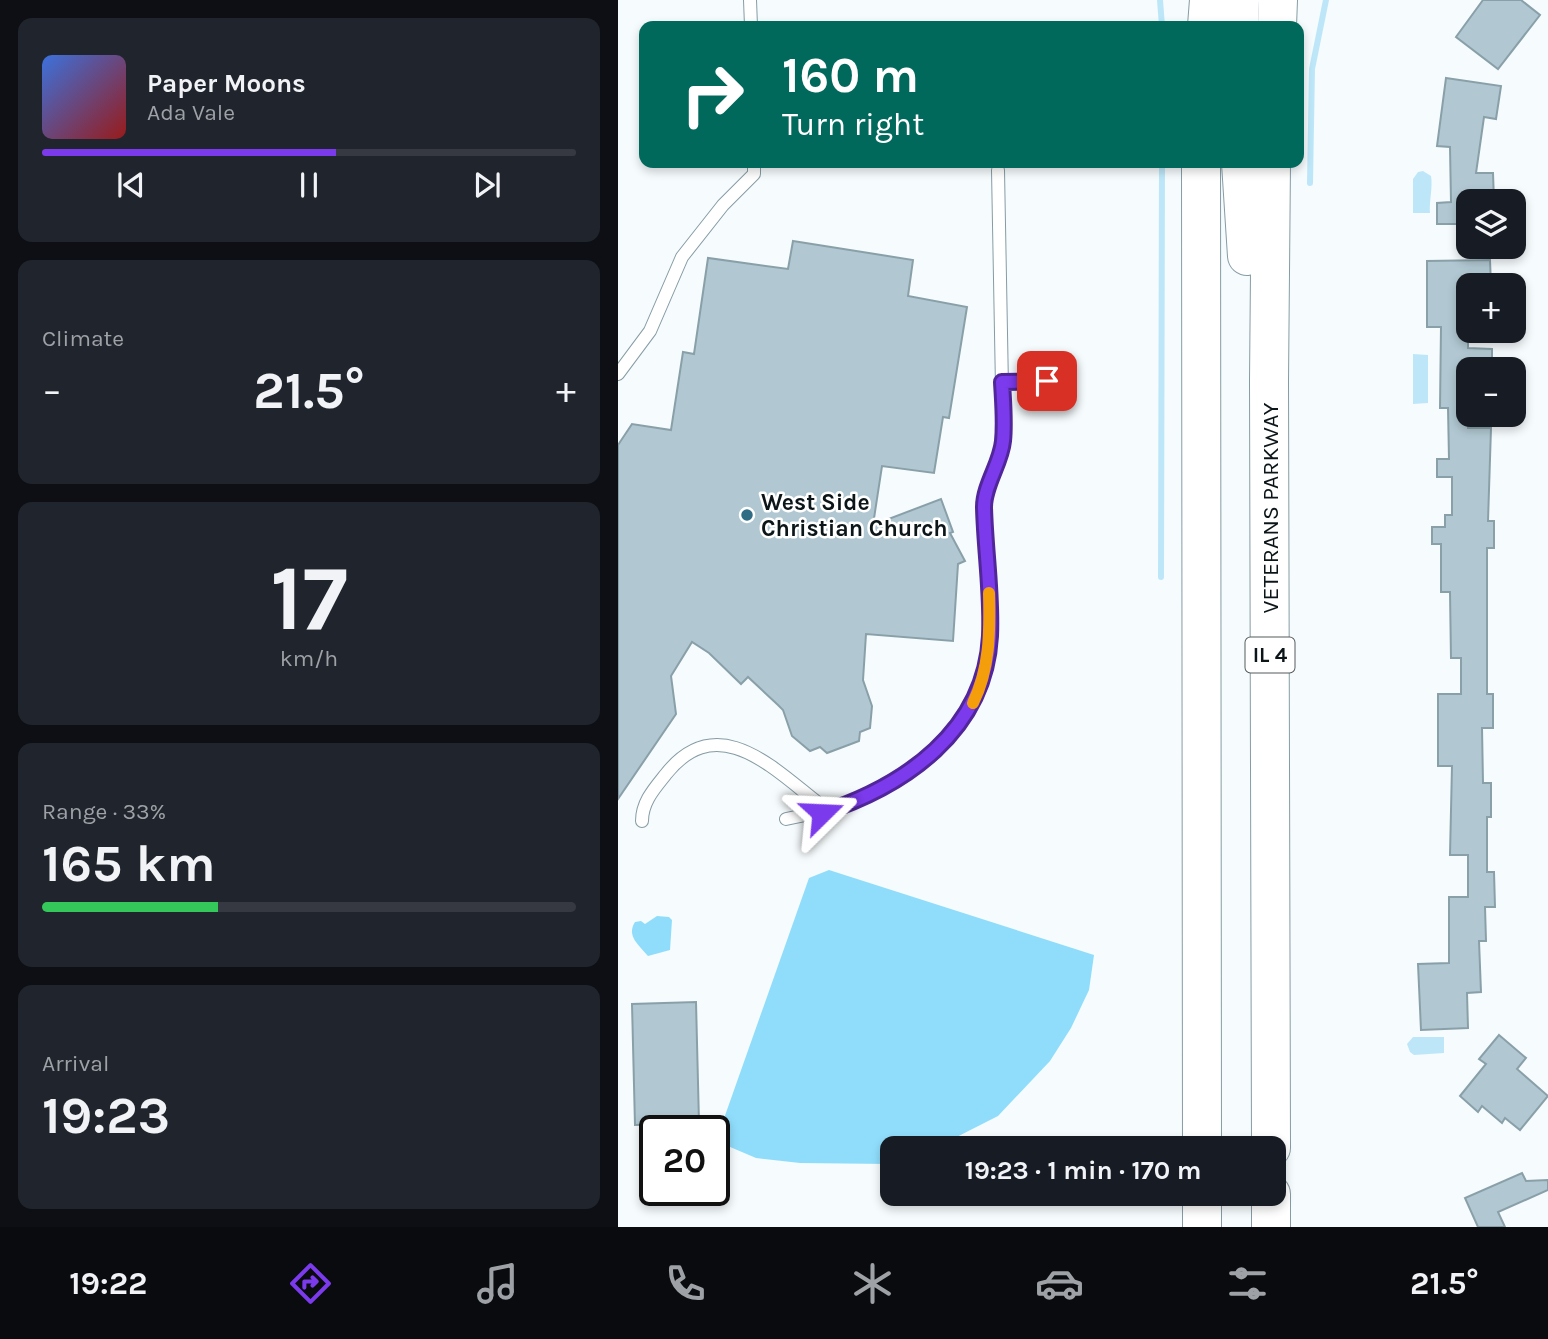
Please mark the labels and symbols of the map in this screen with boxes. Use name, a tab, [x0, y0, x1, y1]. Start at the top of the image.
pin	[1017, 351, 1077, 411]
street label: VETERANS PARKWAY	[1257, 402, 1284, 613]
place label: West Side Christian Church	[761, 489, 948, 542]
marker: West Side Christian Church	[739, 507, 755, 523]
road number: IL 4	[1246, 638, 1294, 672]
position arrow	[785, 776, 859, 850]
speed limit sign: 20	[639, 1115, 730, 1206]

